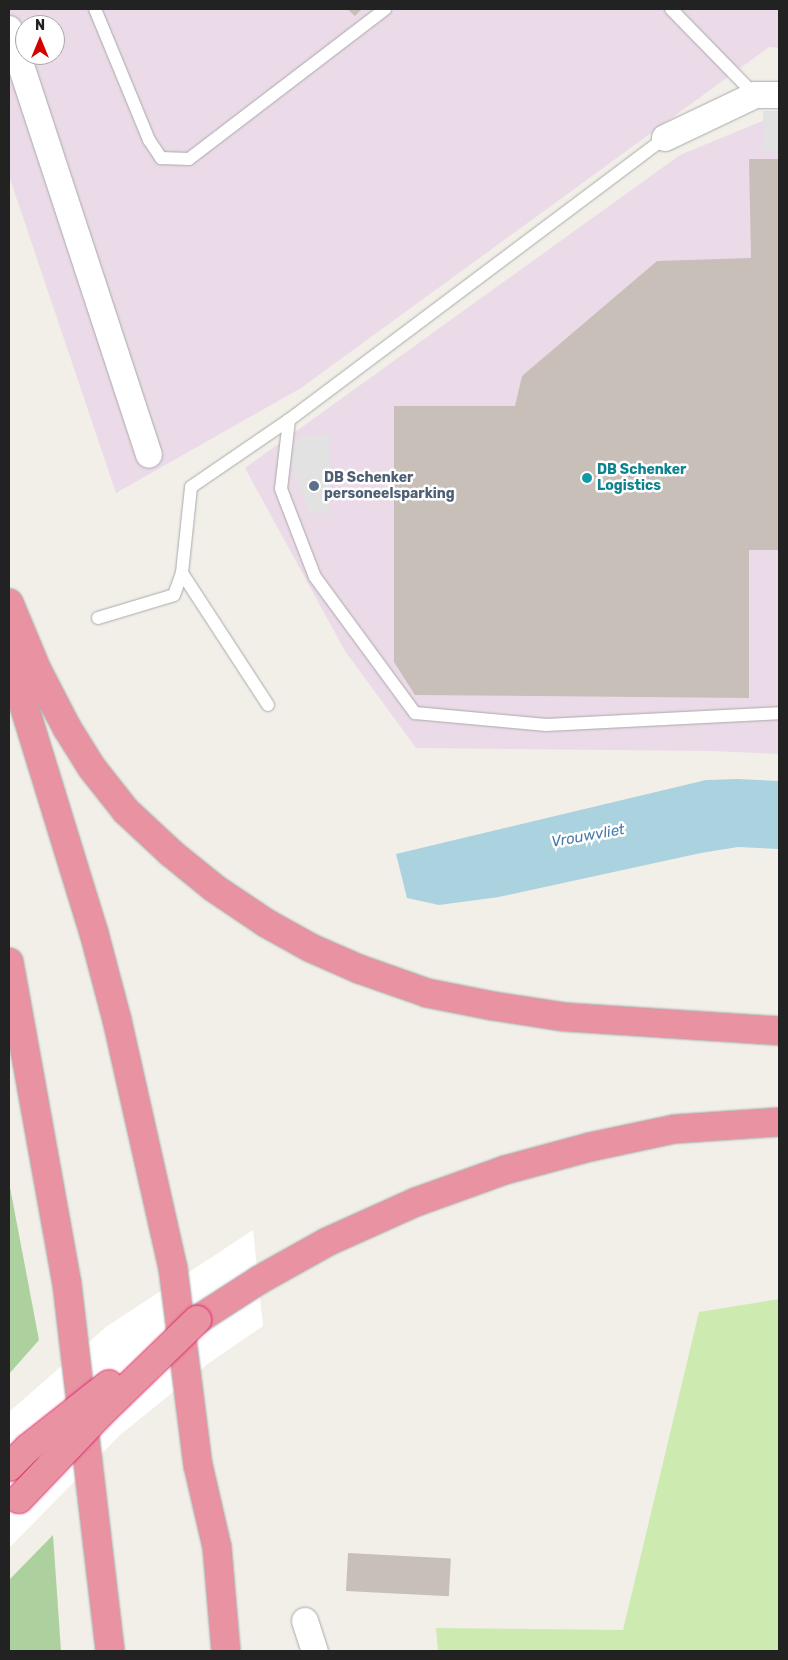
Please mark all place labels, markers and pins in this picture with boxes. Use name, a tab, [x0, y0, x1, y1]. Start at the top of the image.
place label: DB Schenker Logistics	[597, 462, 686, 494]
place label: DB Schenker personeelsparking	[324, 470, 455, 502]
marker: DB Schenker Logistics	[581, 472, 593, 484]
marker: DB Schenker personeelsparking	[308, 480, 320, 492]

